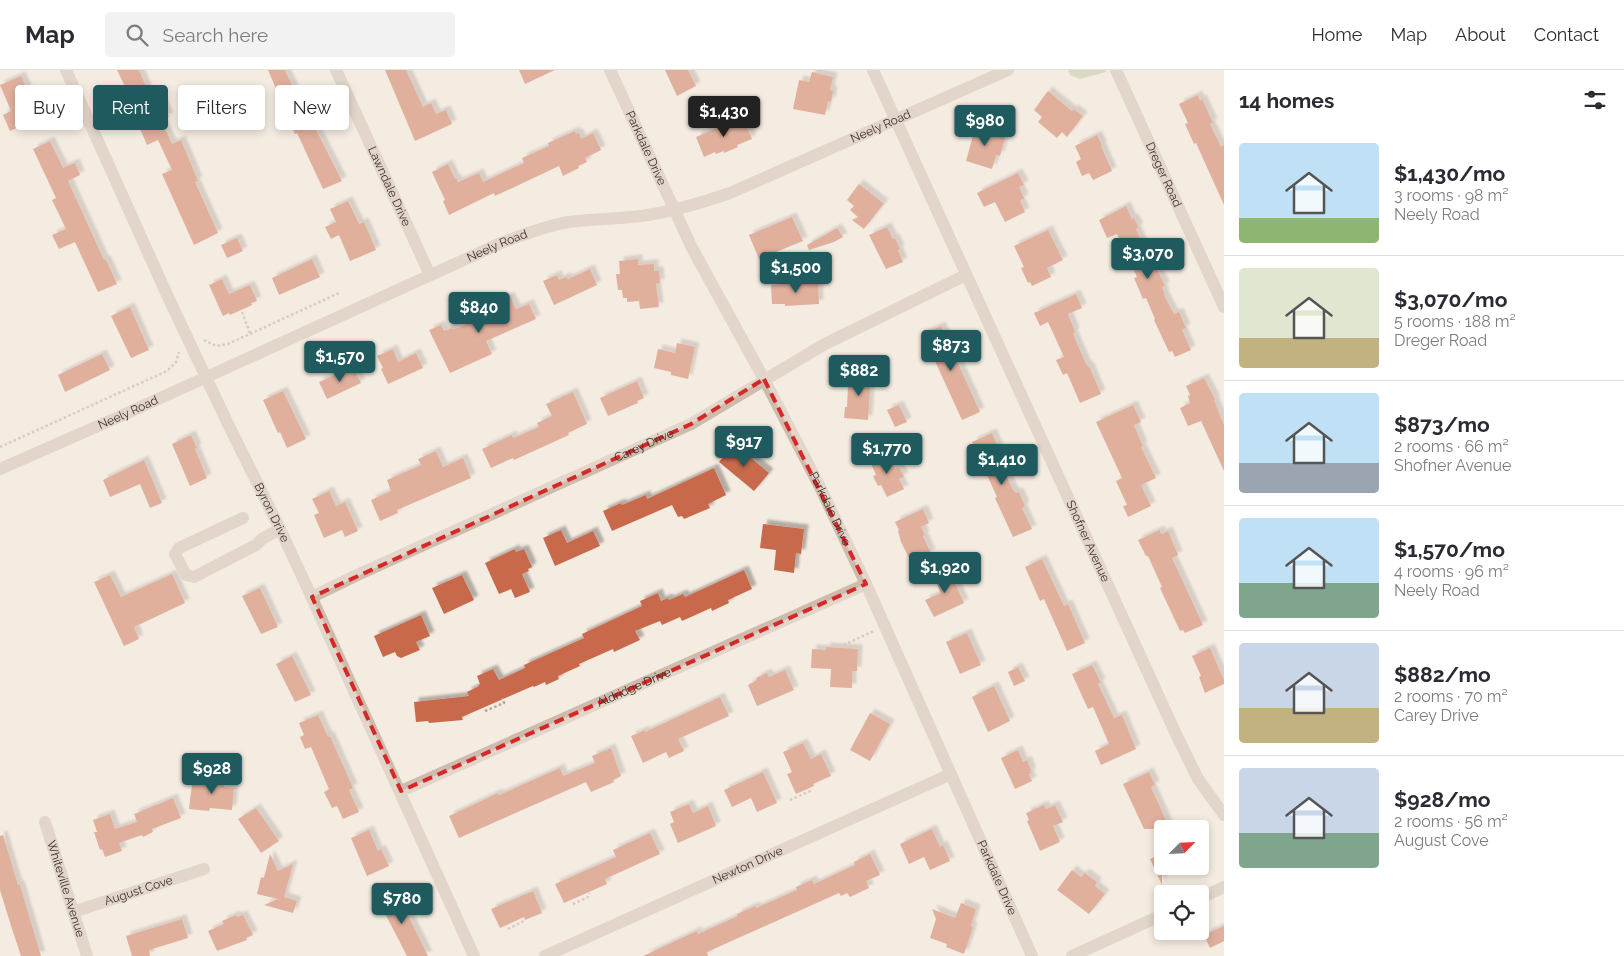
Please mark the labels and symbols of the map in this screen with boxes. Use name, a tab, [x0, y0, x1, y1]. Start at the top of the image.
pin: $1,430	[683, 96, 765, 138]
pin: $980	[955, 104, 1015, 147]
street label: Neely Road	[848, 107, 913, 146]
street label: Parkdale Drive	[623, 109, 669, 188]
street label: Dreger Road	[1143, 140, 1185, 209]
street label: Lawndale Drive	[365, 144, 414, 228]
street label: Neely Road	[465, 227, 529, 265]
pin: $3,070	[1107, 238, 1189, 280]
pin: $1,500	[755, 252, 837, 294]
pin: $840	[449, 292, 509, 334]
pin: $873	[921, 330, 981, 372]
pin: $1,570	[299, 340, 381, 383]
pin: $882	[829, 354, 889, 397]
street label: Neely Road	[96, 393, 160, 432]
street label: Carey Drive	[612, 426, 676, 465]
pin: $917	[714, 426, 774, 468]
pin: $1,770	[846, 432, 928, 475]
pin: $1,410	[961, 444, 1043, 486]
street label: Parkdale Drive	[806, 469, 854, 548]
street label: Byron Drive	[251, 480, 292, 544]
street label: Shofner Avenue	[1063, 498, 1113, 584]
pin: $1,920	[904, 552, 986, 594]
street label: Aldridge Drive	[595, 665, 673, 710]
pin: $928	[182, 752, 242, 795]
north arrow	[1154, 820, 1209, 875]
street label: Parkdale Drive	[974, 838, 1020, 917]
street label: Whiteville Avenue	[44, 839, 88, 939]
street label: Newton Drive	[710, 843, 785, 887]
street label: August Cove	[103, 873, 174, 908]
pin: $780	[372, 882, 432, 925]

